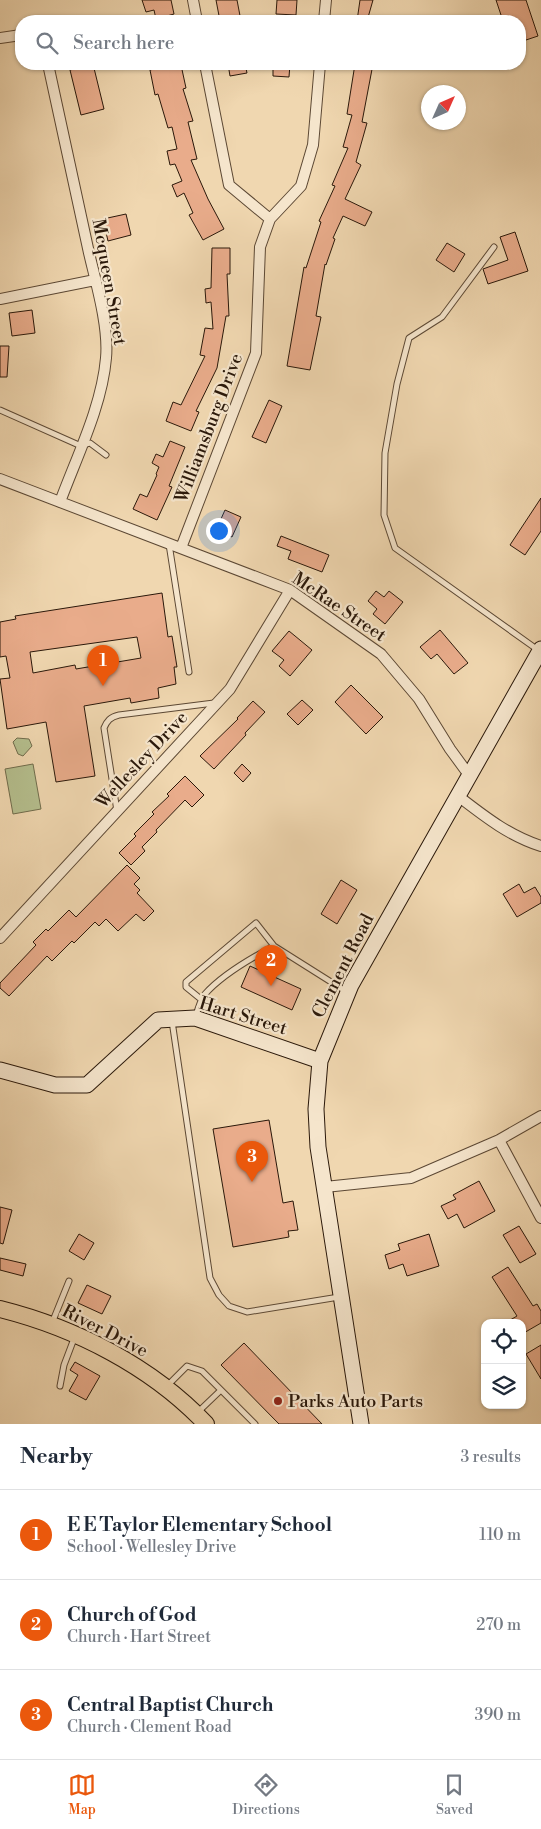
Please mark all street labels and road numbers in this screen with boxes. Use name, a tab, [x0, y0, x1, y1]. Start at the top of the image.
street label: Mcqueen Street	[87, 217, 132, 348]
street label: Williamsburg Drive	[170, 350, 248, 507]
street label: McRae Street	[288, 567, 391, 647]
street label: Wellesley Drive	[90, 707, 193, 814]
street label: Clement Road	[307, 909, 380, 1022]
street label: Hart Street	[196, 992, 290, 1040]
street label: River Drive	[58, 1300, 152, 1362]

